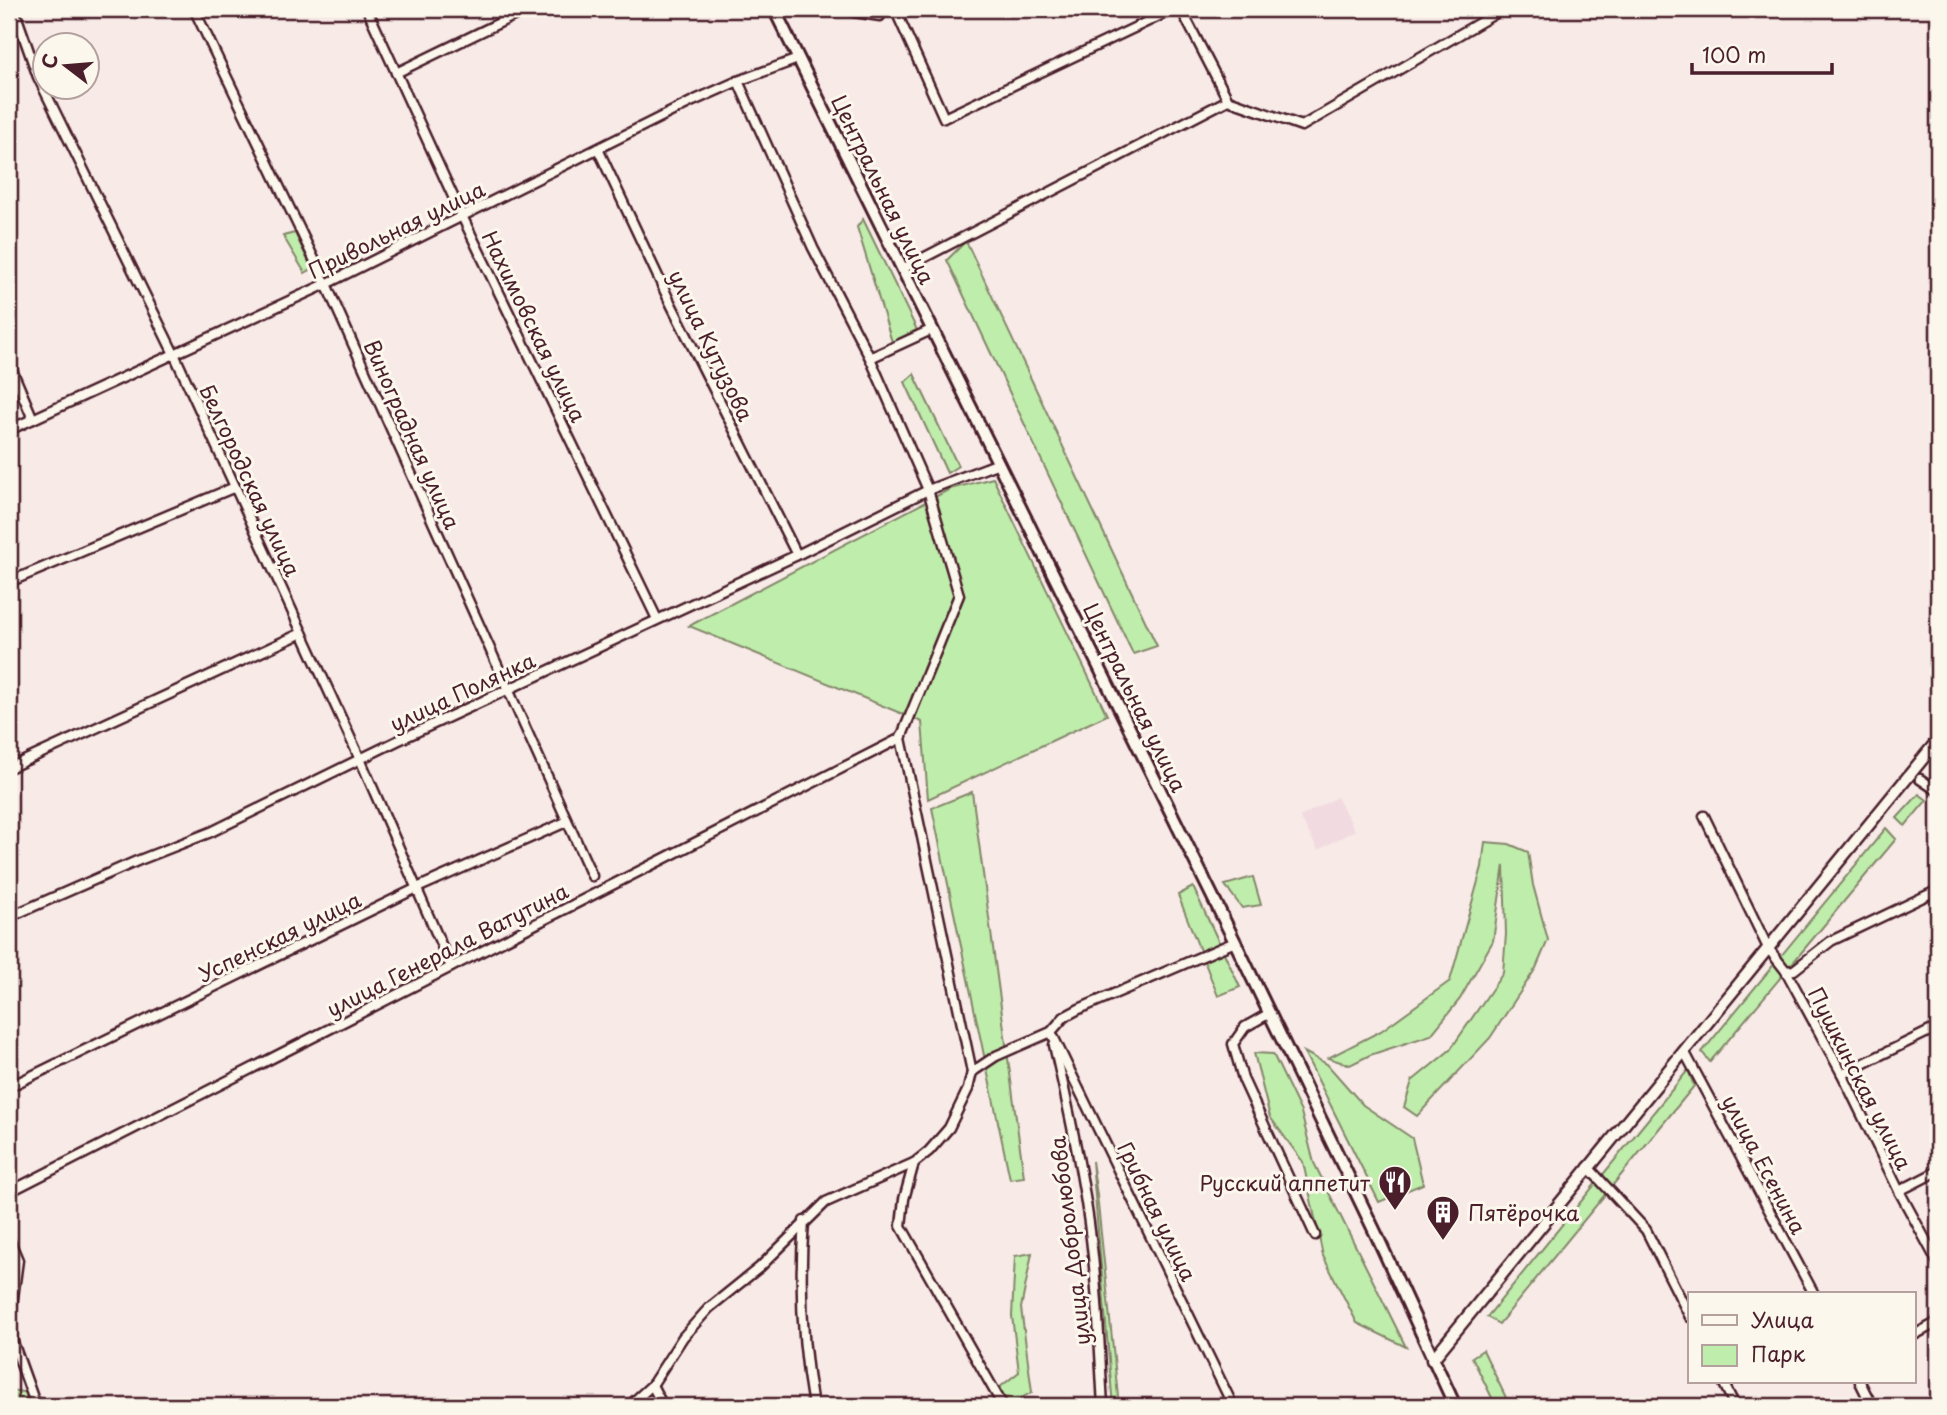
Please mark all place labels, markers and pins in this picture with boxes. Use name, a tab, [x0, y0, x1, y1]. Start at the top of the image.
restaurant icon: Русский аппетит	[1376, 1163, 1414, 1212]
place label: Русский аппетит	[1199, 1166, 1371, 1198]
building icon: Пятёрочка	[1424, 1193, 1462, 1242]
place label: Пятёрочка	[1468, 1196, 1580, 1228]

